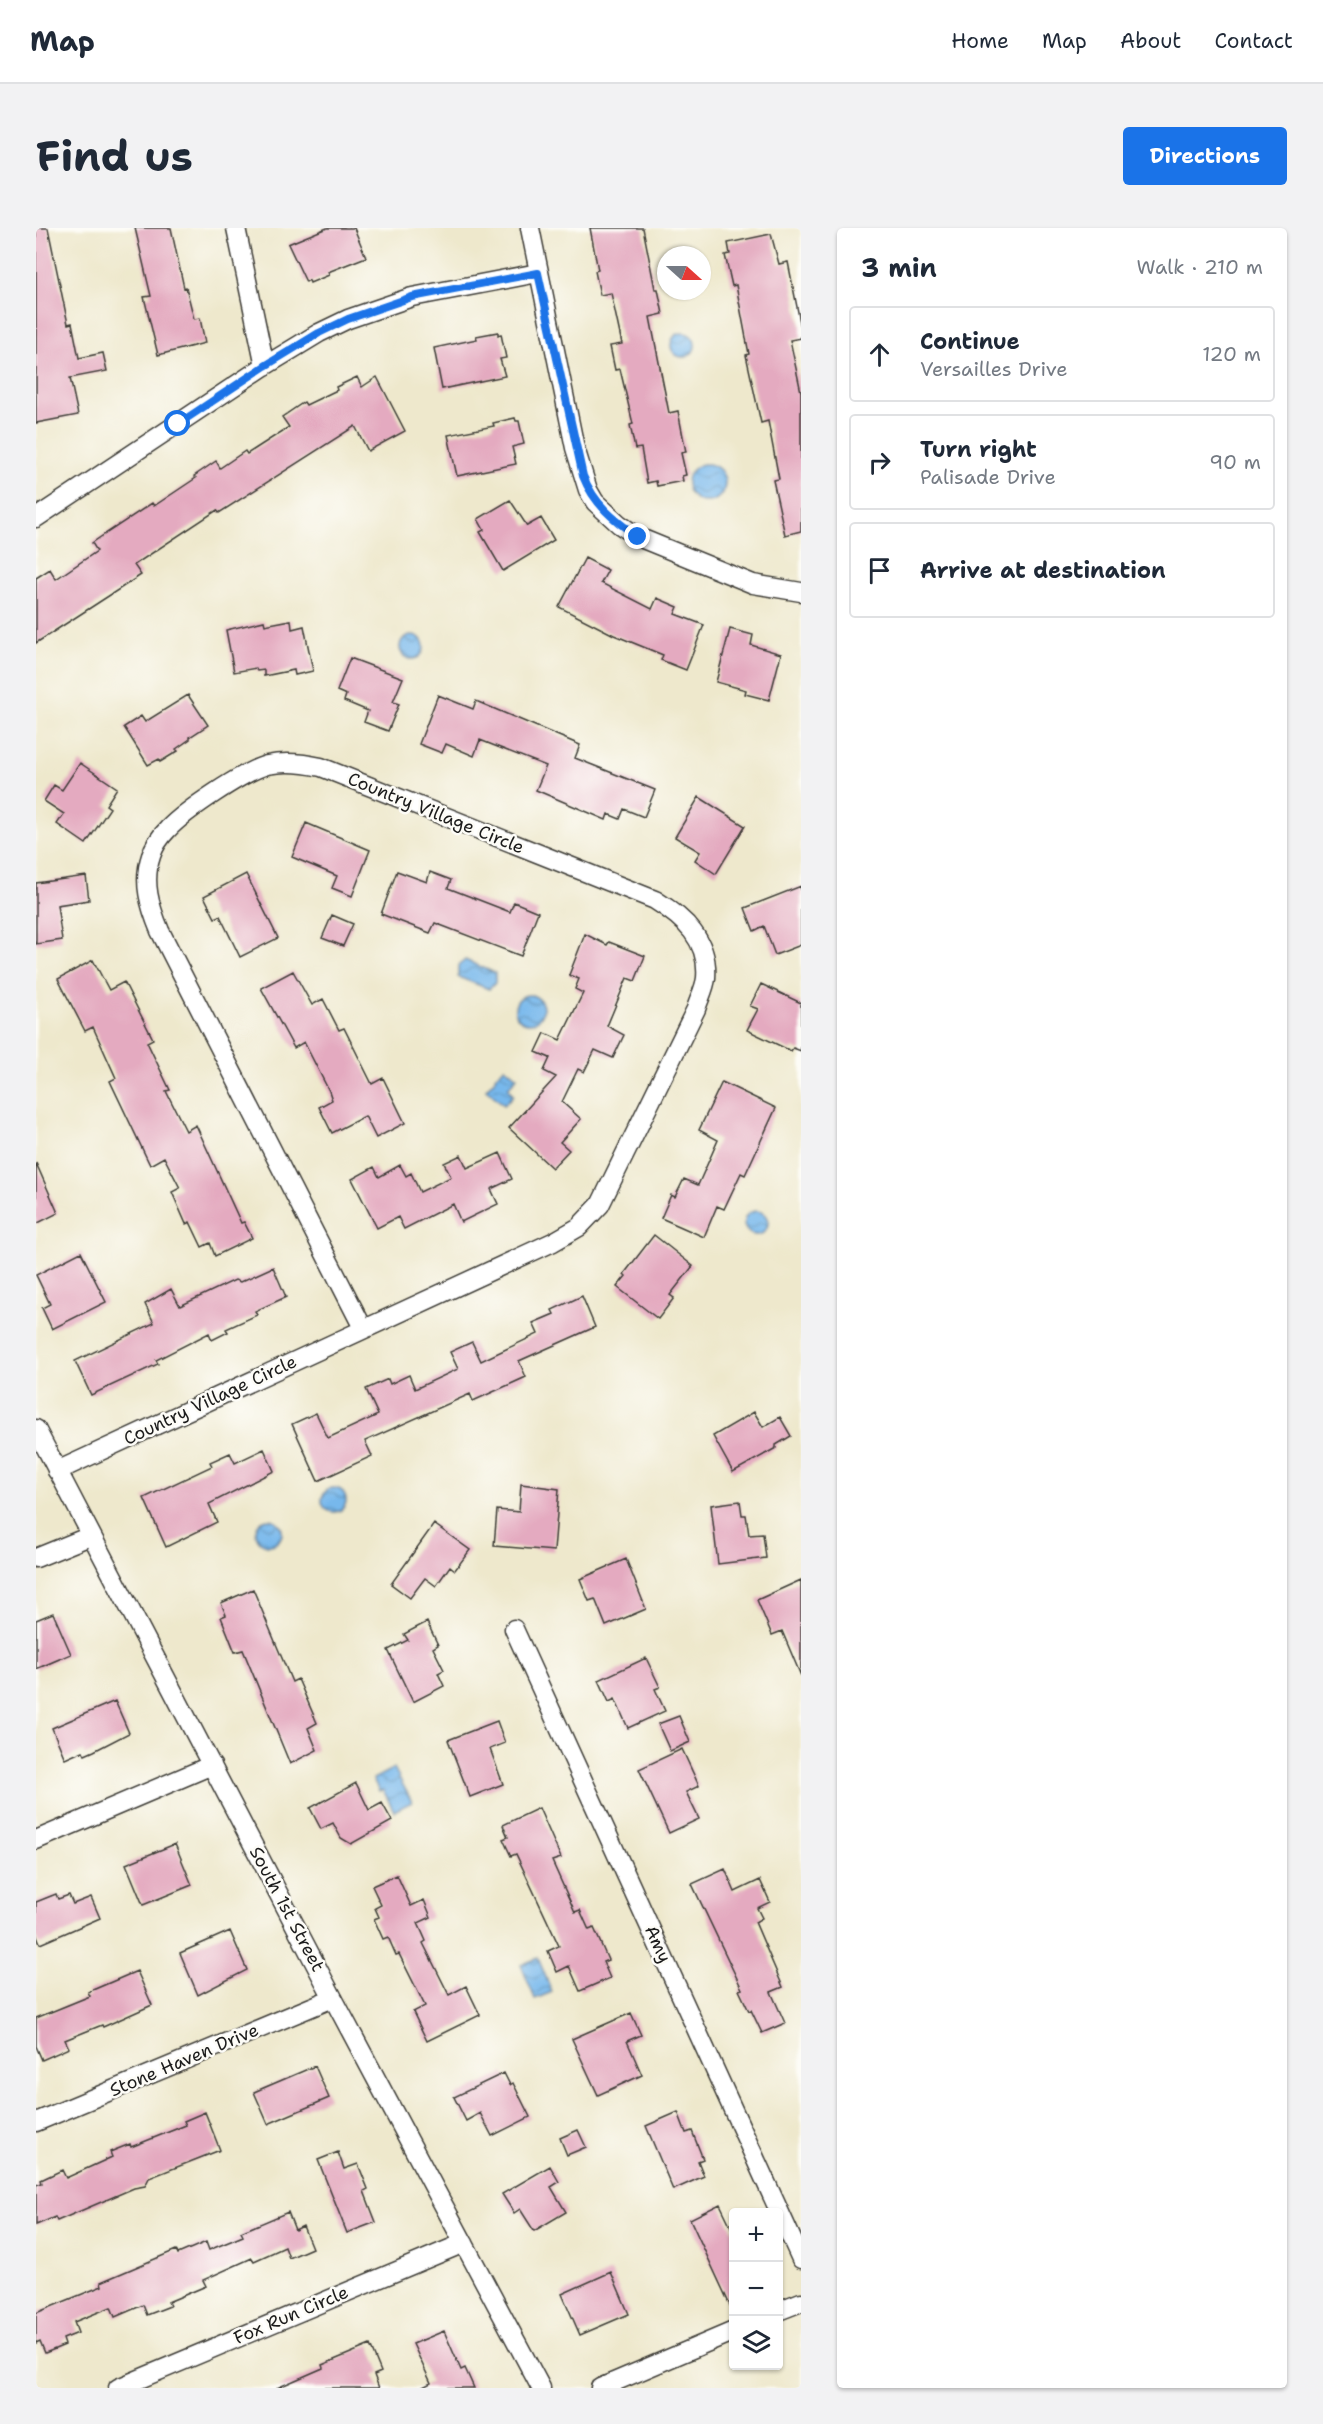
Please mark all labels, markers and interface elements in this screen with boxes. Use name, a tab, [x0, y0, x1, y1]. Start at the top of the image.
text: Map	[30, 22, 95, 60]
text: Home	[951, 27, 1009, 55]
text: Map	[1042, 27, 1087, 55]
text: About	[1120, 27, 1181, 55]
text: Contact	[1214, 27, 1293, 55]
button: Directions	[1123, 127, 1287, 185]
text: Find us	[36, 128, 193, 184]
north arrow	[657, 246, 711, 300]
text: 3 min	[861, 250, 937, 285]
text: Walk · 210 m	[1137, 254, 1263, 280]
text: Continue	[920, 327, 1020, 356]
icon: ahead	[863, 338, 896, 371]
text: 120 m	[1202, 341, 1261, 367]
text: Versailles Drive	[920, 356, 1068, 382]
route start	[164, 410, 190, 436]
text: Turn right	[920, 435, 1037, 464]
icon: right	[863, 446, 896, 479]
text: 90 m	[1209, 449, 1261, 475]
text: Palisade Drive	[920, 464, 1056, 490]
route end	[624, 523, 650, 549]
icon: arrive	[863, 554, 896, 587]
text: Arrive at destination	[920, 556, 1166, 585]
street label: Country Village Circle	[344, 767, 528, 859]
street label: Country Village Circle	[120, 1349, 300, 1451]
street label: South 1st Street	[244, 1842, 330, 1976]
street label: Amy	[639, 1921, 677, 1967]
street label: Stone Haven Drive	[106, 2018, 262, 2102]
map controls	[729, 2208, 783, 2370]
button: +	[729, 2208, 783, 2262]
button: −	[729, 2262, 783, 2316]
street label: Fox Run Circle	[230, 2280, 352, 2350]
button: layers	[729, 2316, 783, 2370]

